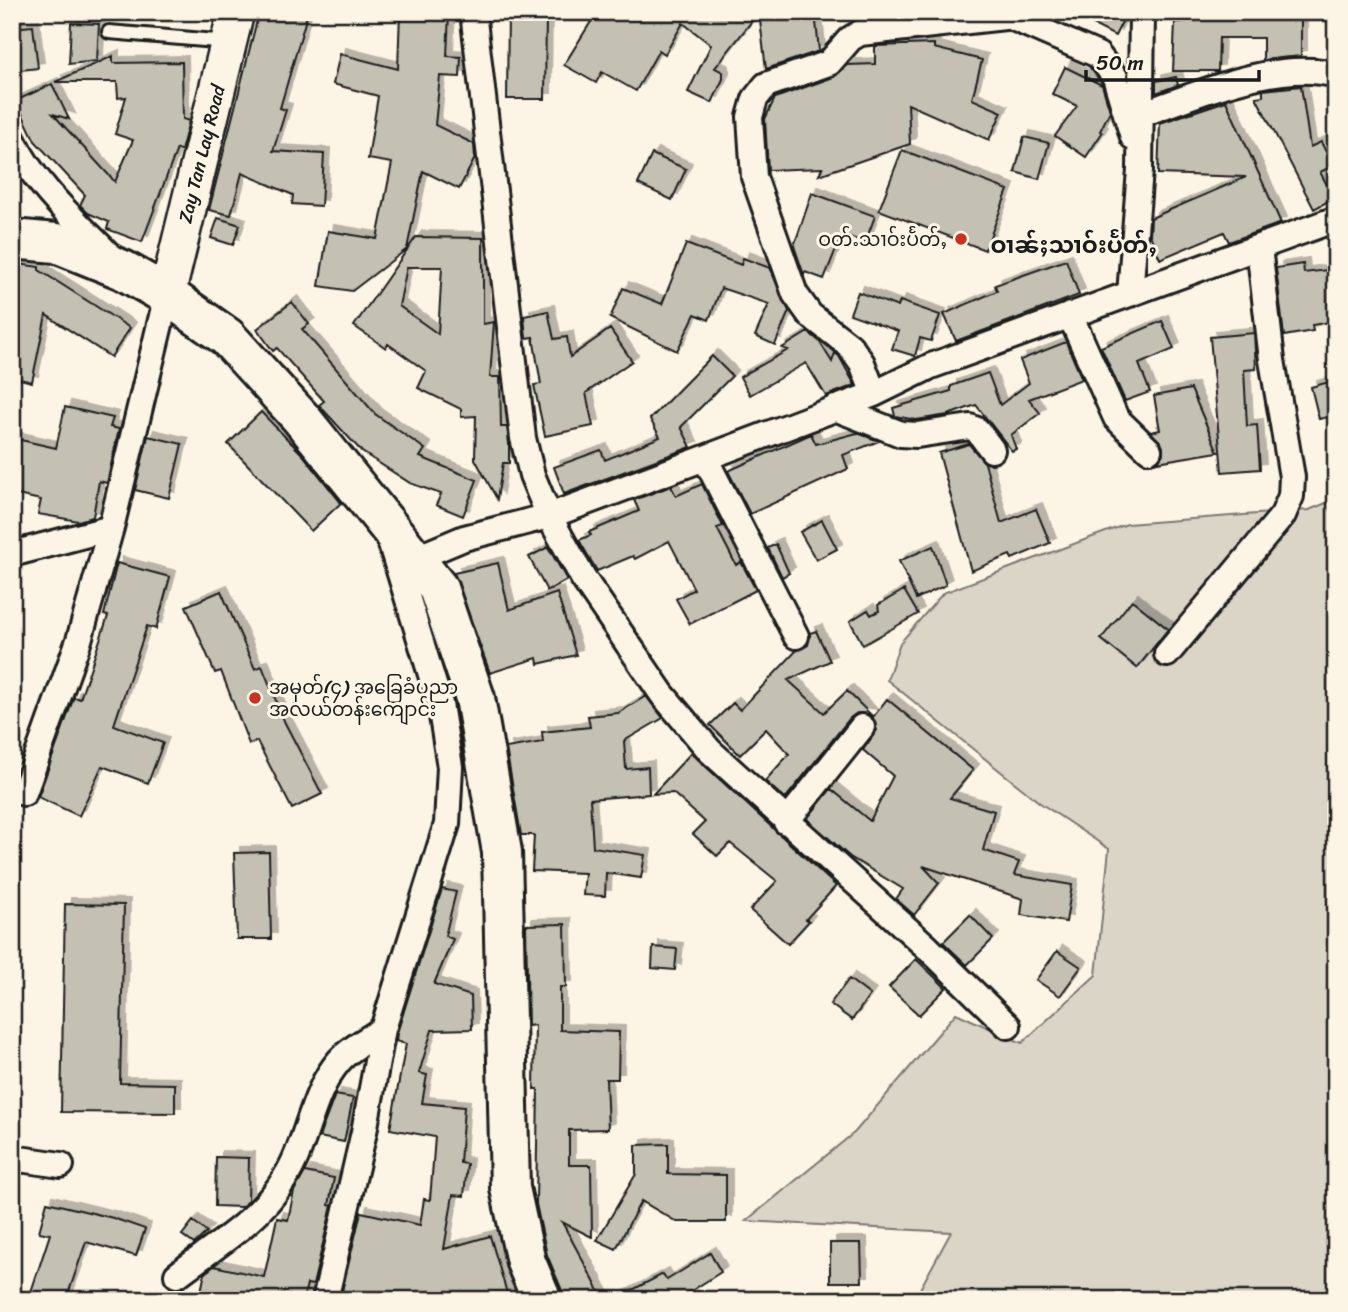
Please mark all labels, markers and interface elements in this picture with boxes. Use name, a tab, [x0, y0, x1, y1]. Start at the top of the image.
scale bar	[1086, 38, 1259, 82]
text: 50 m	[1096, 44, 1144, 82]
street label: Zay Tan Lay Road	[168, 80, 235, 227]
place label: ဝတ်ႉသၢဝ်းပႅတ်ႇ	[818, 223, 947, 256]
district label: ဝၢၼ်ႈသၢဝ်းပႅတ်ႇ	[990, 225, 1158, 266]
marker: ဝတ်ႉသၢဝ်းပႅတ်ႇ	[953, 231, 969, 247]
place label: အမှတ်(၄) အခြေခံပညာ အလယ်တန်းကျောင်း	[269, 671, 458, 726]
marker: အမှတ်(၄) အခြေခံပညာ အလယ်တန်းကျောင်း	[247, 690, 263, 706]

